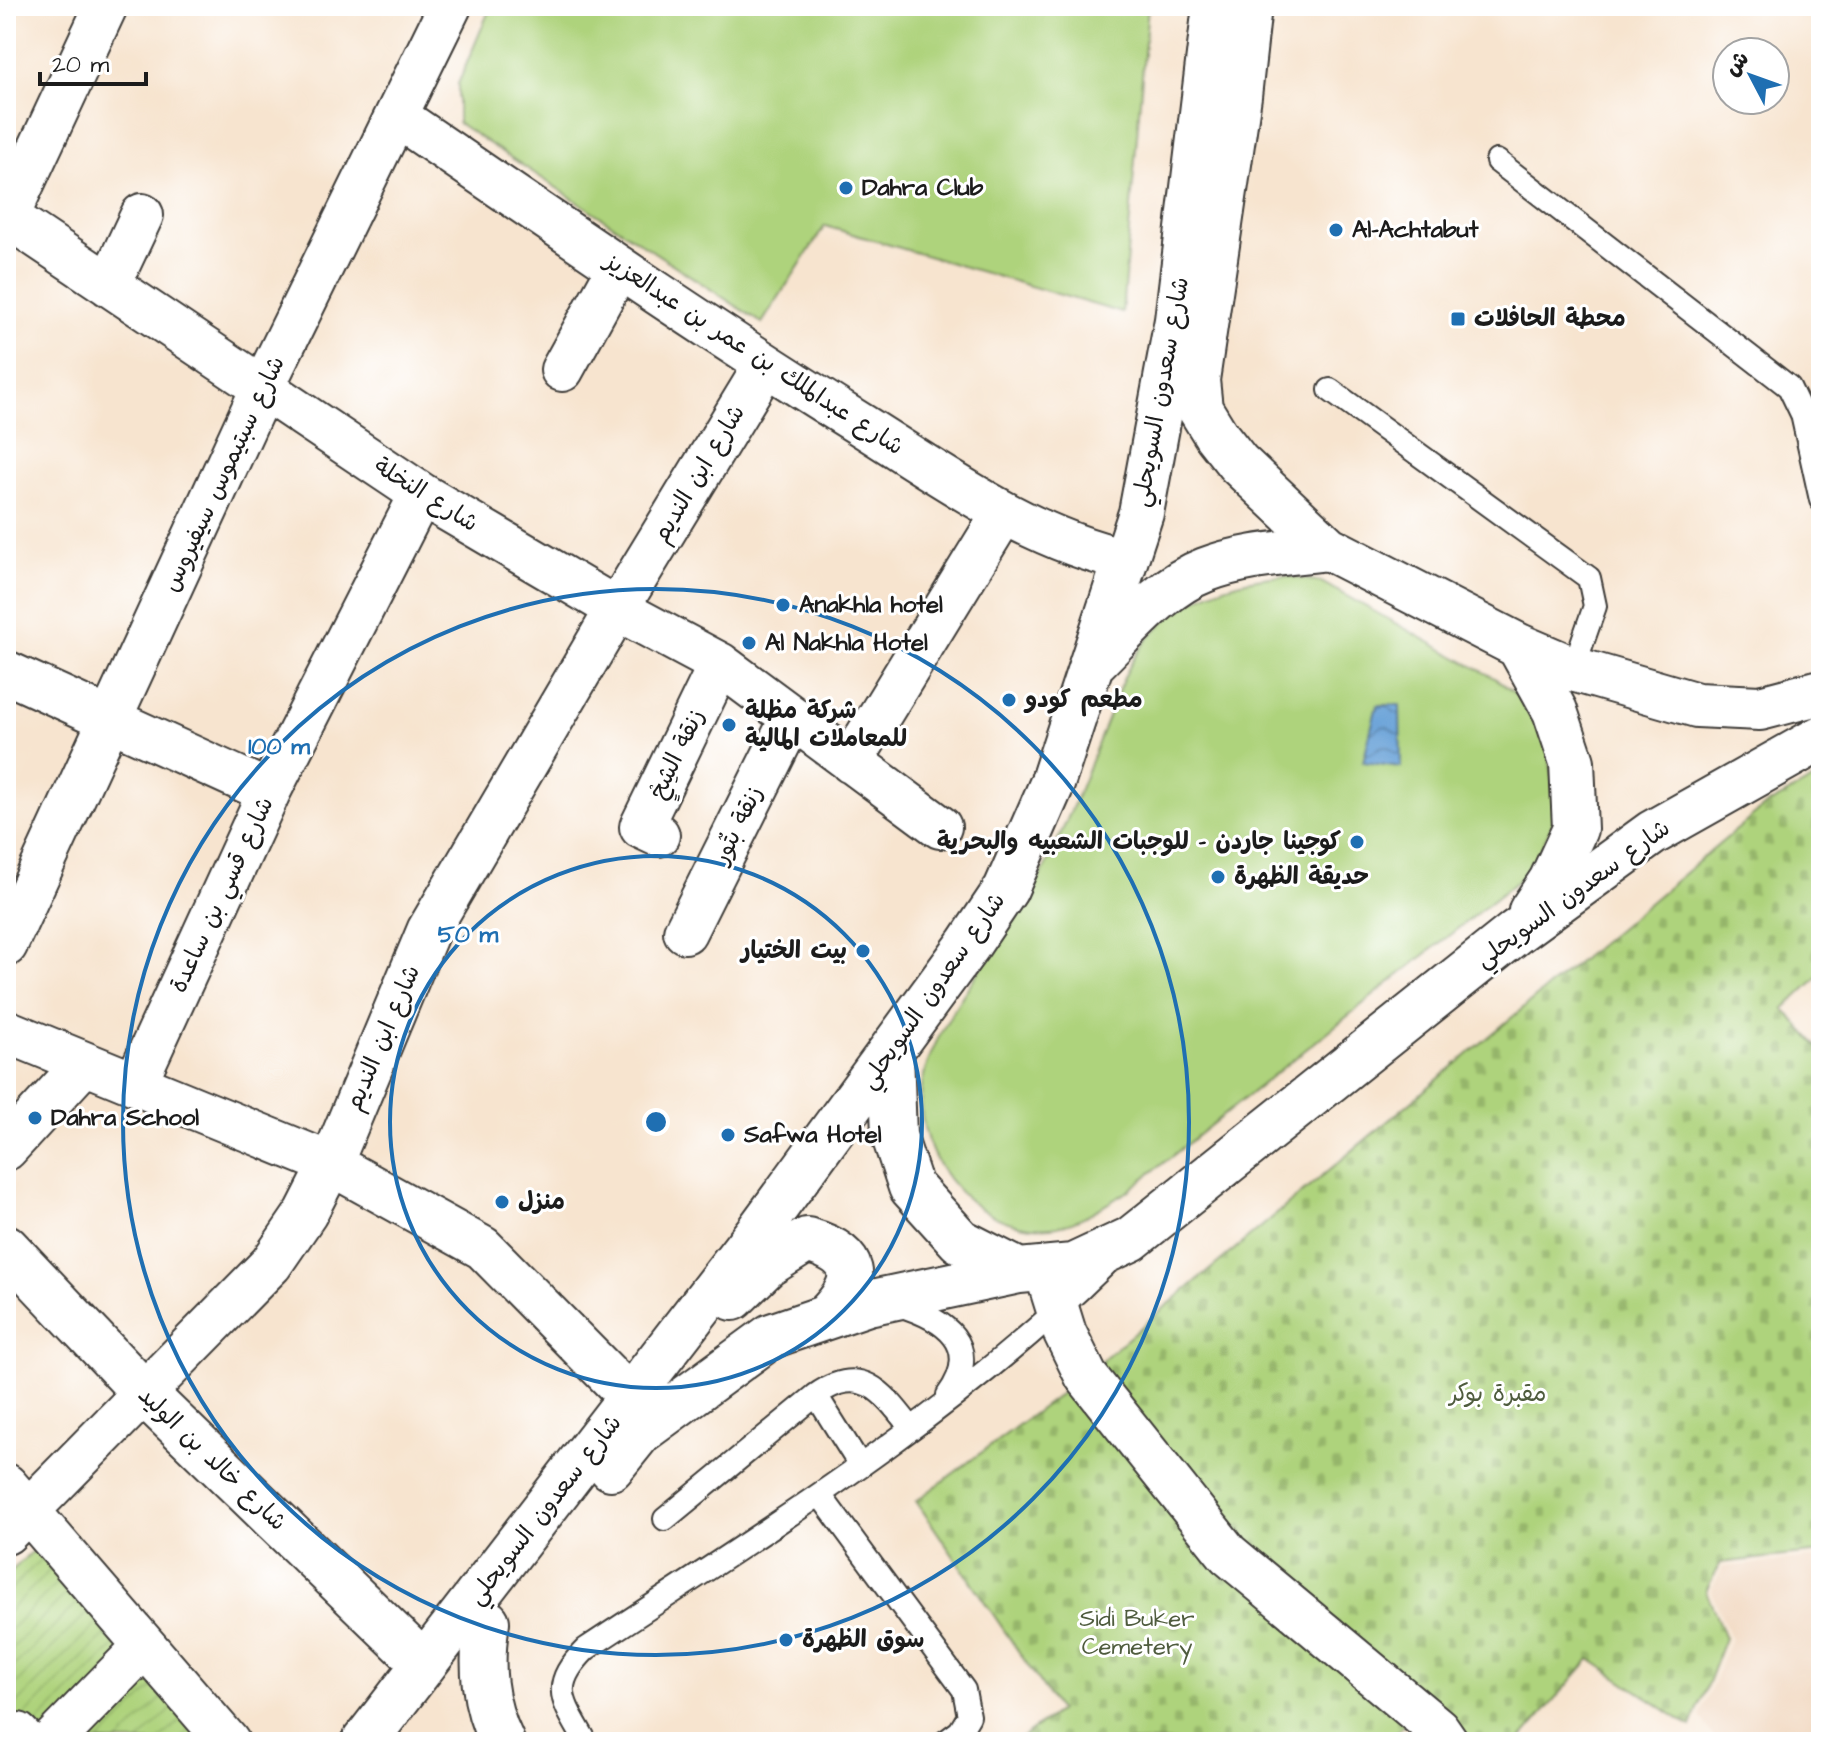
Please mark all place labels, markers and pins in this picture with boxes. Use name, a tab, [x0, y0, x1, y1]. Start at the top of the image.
place label: Dahra Club	[862, 171, 984, 205]
marker: Dahra Club	[837, 179, 855, 197]
place label: Al-Achtabut	[1352, 213, 1479, 247]
marker: Al-Achtabut	[1327, 221, 1345, 239]
place label: محطة الحافلات	[1474, 302, 1626, 336]
marker: محطة الحافلات	[1449, 310, 1467, 328]
place label: Anakhla hotel	[799, 588, 943, 622]
marker: Anakhla hotel	[774, 596, 792, 614]
place label: Al Nakhla Hotel	[765, 626, 928, 660]
marker: Al Nakhla Hotel	[740, 634, 758, 652]
place label: مطعم كودو	[1023, 683, 1143, 717]
marker: مطعم كودو	[1000, 691, 1018, 709]
place label: شركة مظلة للمعاملات المالية	[745, 694, 907, 756]
marker: شركة مظلة للمعاملات المالية	[720, 716, 738, 734]
place label: كوجينا جاردن - للوجبات الشعبيه والبحرية	[937, 825, 1341, 859]
marker: كوجينا جاردن - للوجبات الشعبيه والبحرية	[1348, 833, 1366, 851]
place label: حديقة الظهرة	[1234, 860, 1369, 894]
marker: حديقة الظهرة	[1209, 868, 1227, 886]
place label: بيت الختيار	[739, 934, 847, 968]
marker: بيت الختيار	[854, 942, 872, 960]
place label: Dahra School	[51, 1101, 199, 1135]
centre of rings	[642, 1108, 670, 1136]
marker: Dahra School	[26, 1109, 44, 1127]
place label: Safwa Hotel	[743, 1118, 882, 1152]
marker: Safwa Hotel	[719, 1126, 737, 1144]
place label: منزل	[518, 1185, 565, 1219]
marker: منزل	[493, 1193, 511, 1211]
place label: سوق الظهرة	[802, 1623, 925, 1657]
marker: سوق الظهرة	[777, 1631, 795, 1649]

